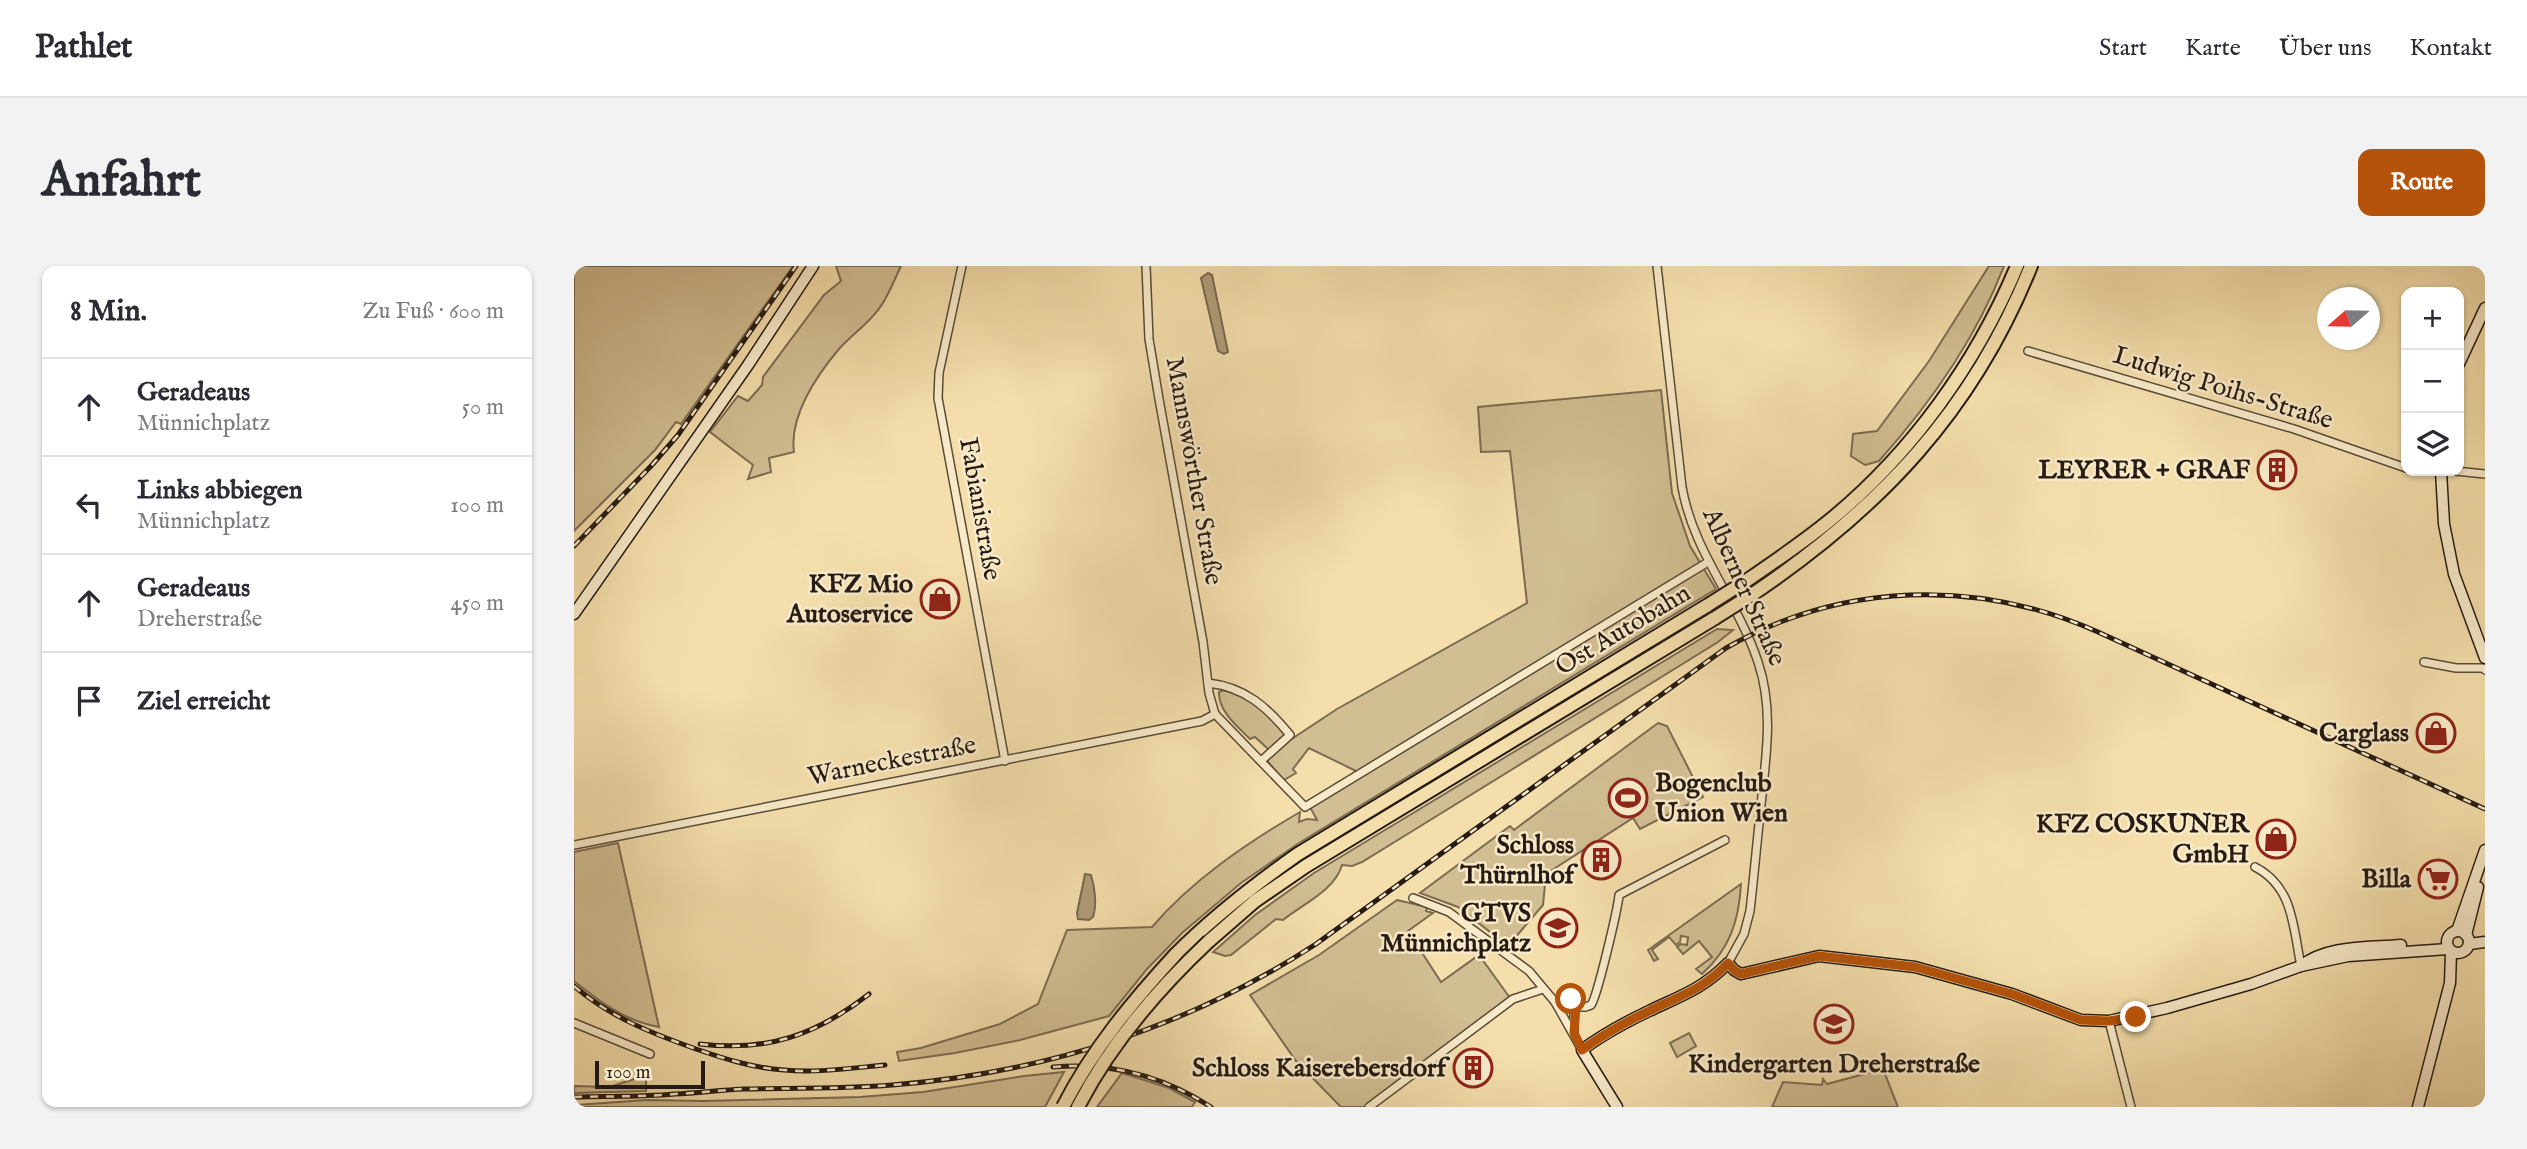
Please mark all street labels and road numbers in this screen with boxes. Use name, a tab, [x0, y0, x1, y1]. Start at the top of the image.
street label: Ludwig Poihs-Straße	[2109, 339, 2337, 437]
street label: Mannswörther Straße	[1158, 354, 1230, 588]
street label: Fabianistraße	[951, 435, 1009, 583]
street label: Alberner Straße	[1694, 502, 1794, 671]
street label: Ost Autobahn	[1549, 577, 1697, 683]
street label: Warneckestraße	[805, 729, 979, 793]

